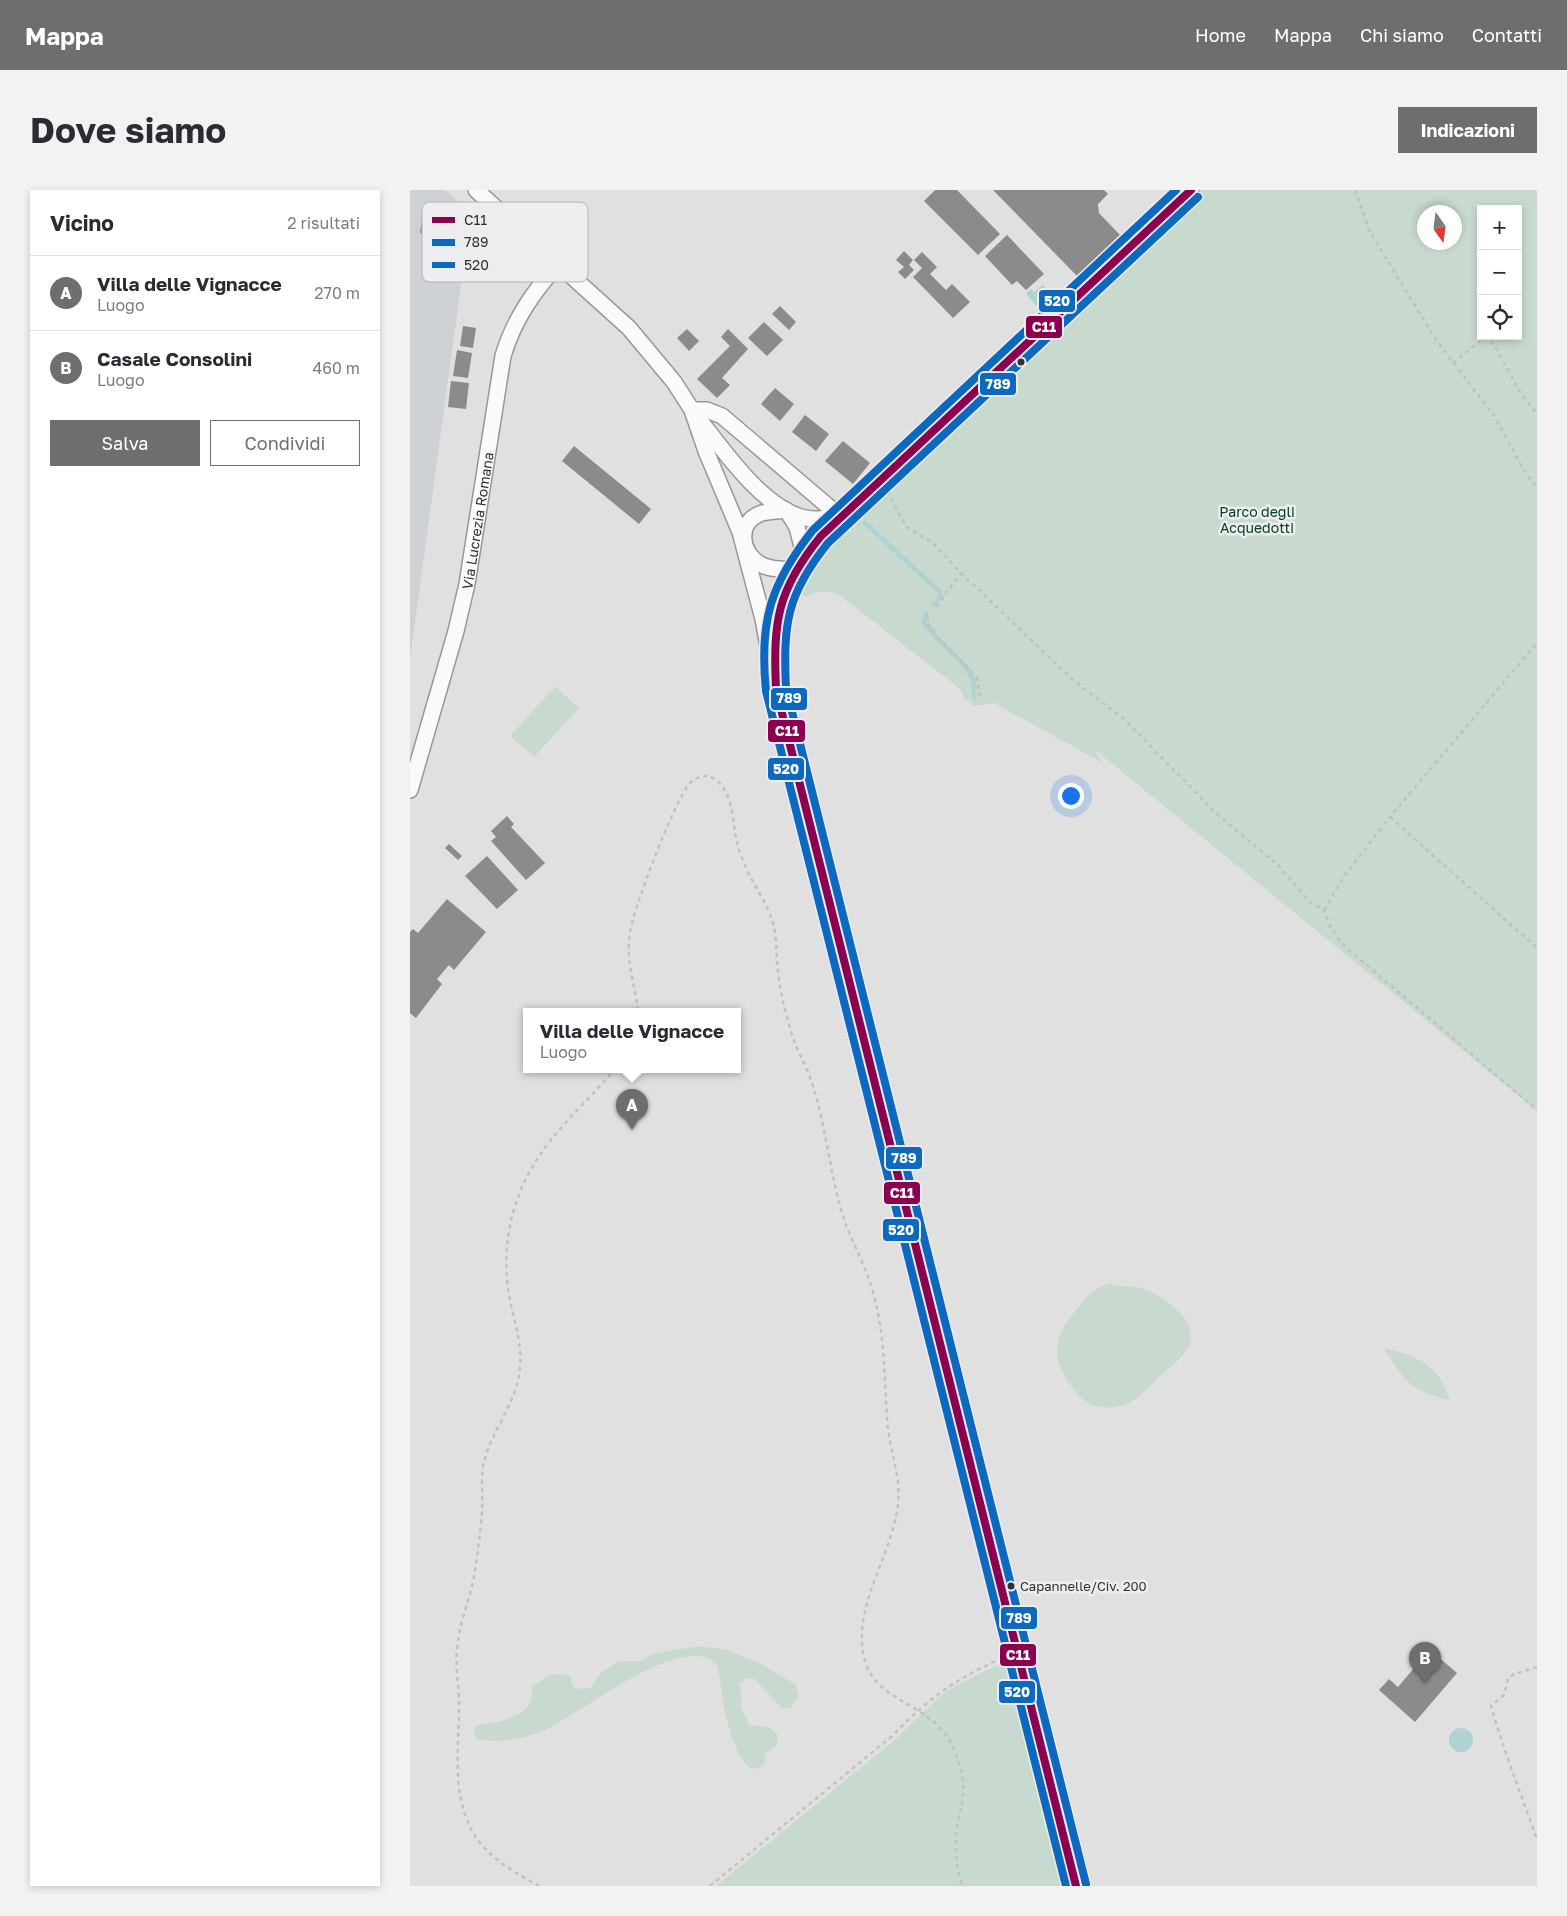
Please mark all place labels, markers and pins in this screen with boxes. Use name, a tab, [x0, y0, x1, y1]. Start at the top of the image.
unlabelled marker	[1016, 357, 1026, 367]
pin: A	[616, 1089, 648, 1130]
place label: Capannelle/Civ. 200	[1020, 1578, 1147, 1594]
marker: Capannelle/Civ. 200	[1006, 1581, 1016, 1591]
pin: B	[1409, 1642, 1441, 1683]

